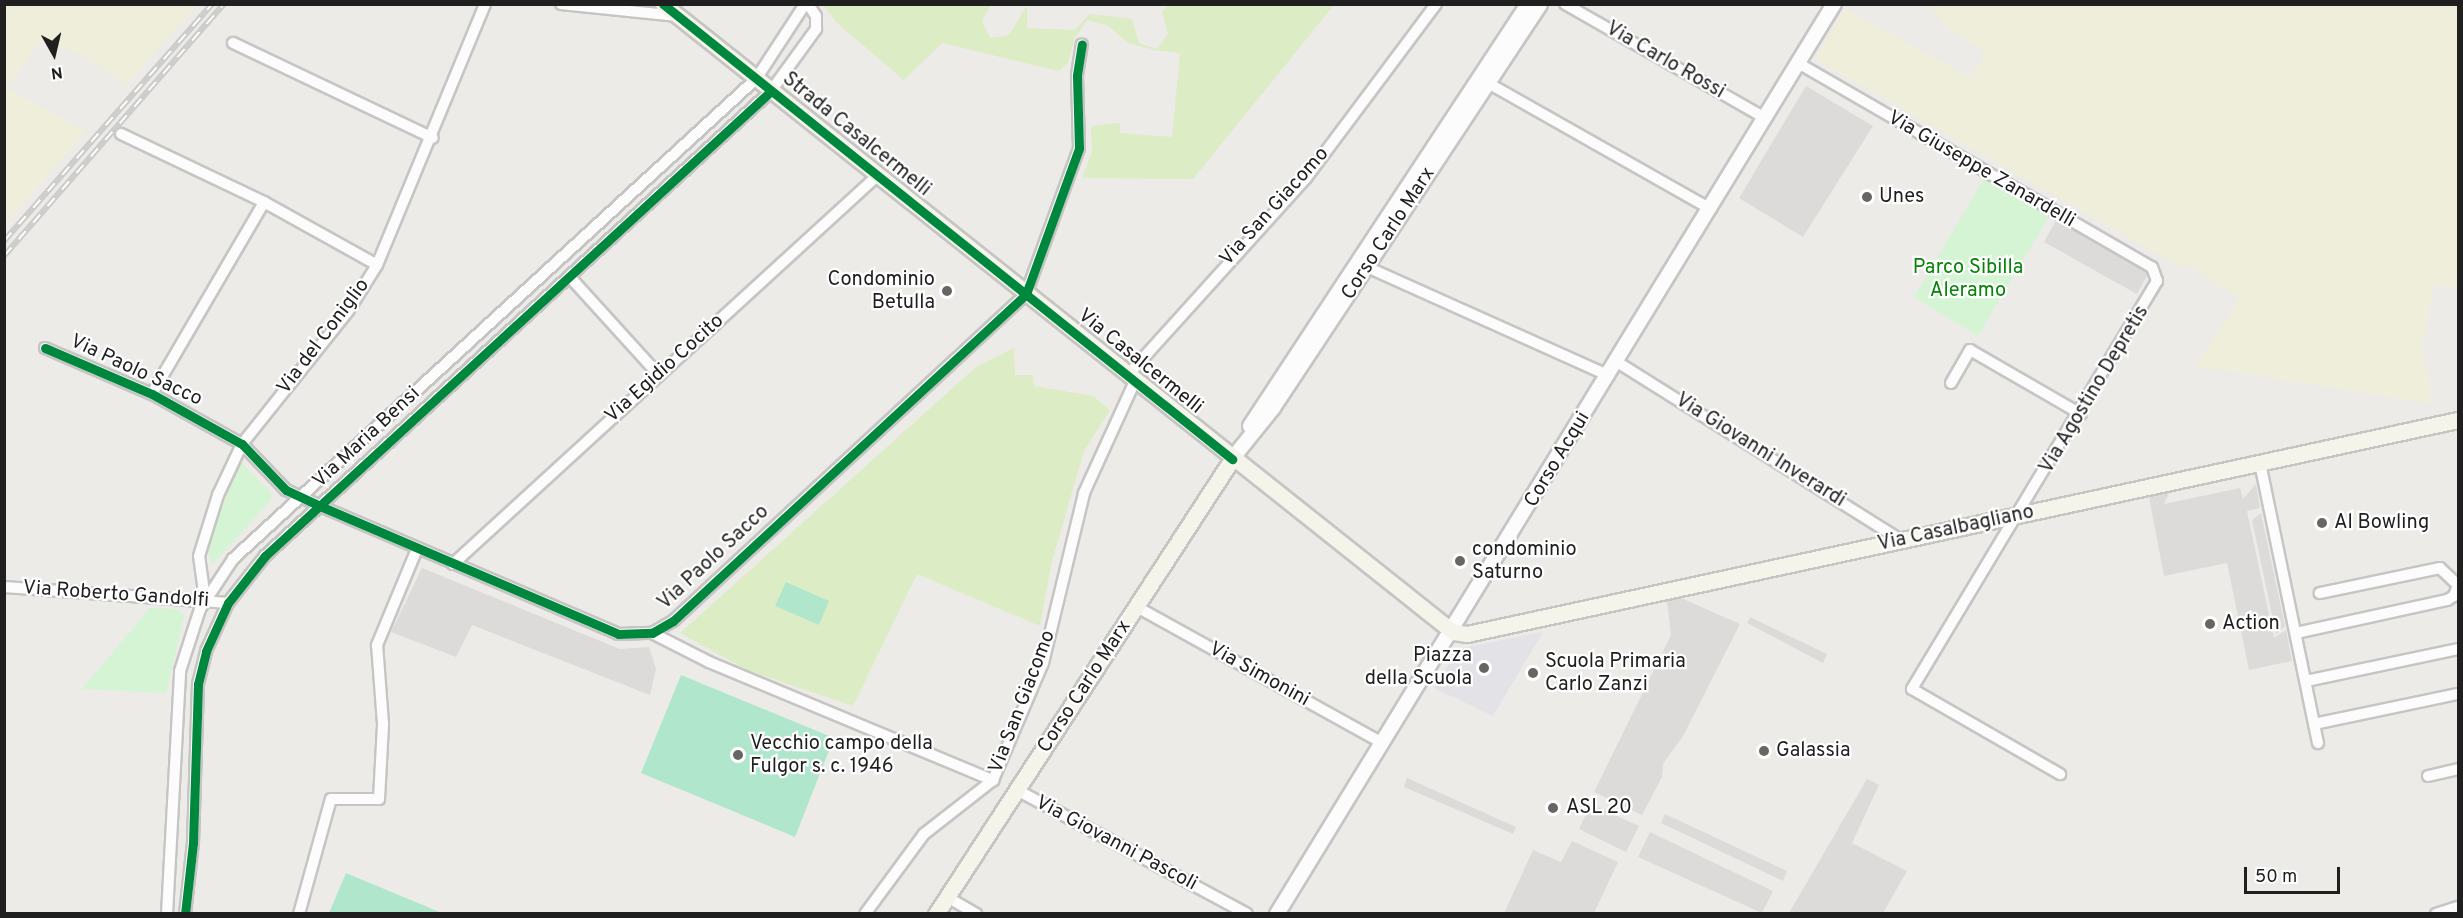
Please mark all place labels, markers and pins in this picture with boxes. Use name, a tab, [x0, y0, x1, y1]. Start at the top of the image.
place label: Unes	[1879, 185, 1924, 209]
marker: Unes	[1860, 190, 1874, 204]
place label: Condominio Betulla	[828, 268, 935, 315]
marker: Condominio Betulla	[940, 284, 954, 298]
place label: Al Bowling	[2334, 511, 2429, 535]
marker: Al Bowling	[2315, 516, 2329, 530]
place label: condominio Saturno	[1472, 538, 1577, 585]
marker: condominio Saturno	[1453, 554, 1467, 568]
place label: Action	[2222, 612, 2280, 636]
marker: Action	[2203, 617, 2217, 631]
place label: Piazza della Scuola	[1365, 644, 1472, 691]
place label: Scuola Primaria Carlo Zanzi	[1545, 650, 1686, 697]
marker: Piazza della Scuola	[1477, 661, 1491, 675]
marker: Scuola Primaria Carlo Zanzi	[1526, 666, 1540, 680]
place label: Vecchio campo della Fulgor s. c. 1946	[750, 732, 933, 779]
place label: Galassia	[1776, 739, 1850, 763]
marker: Galassia	[1757, 744, 1771, 758]
marker: Vecchio campo della Fulgor s. c. 1946	[731, 748, 745, 762]
place label: ASL 20	[1566, 796, 1632, 820]
marker: ASL 20	[1544, 799, 1562, 817]

